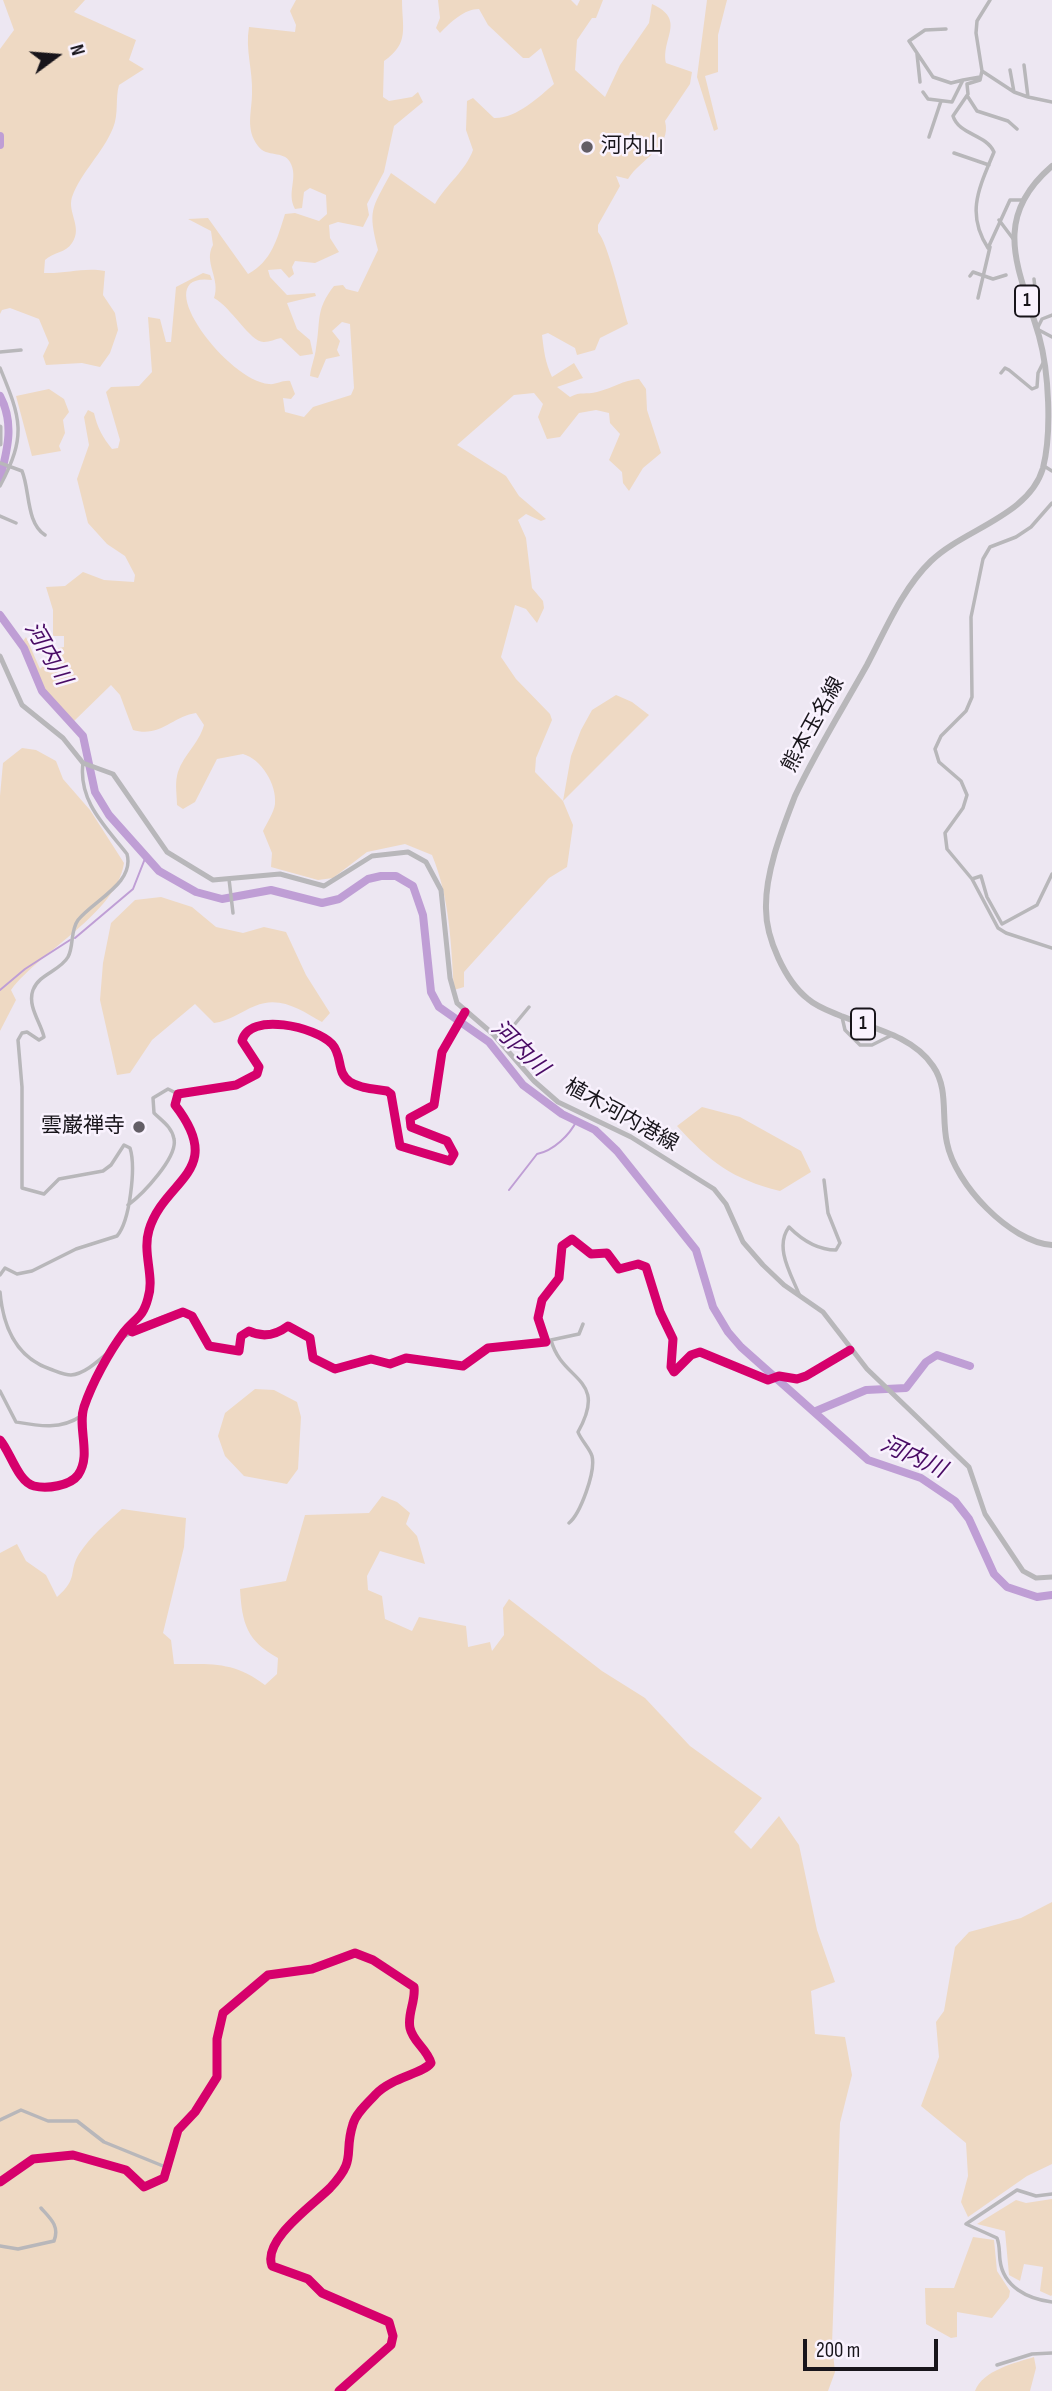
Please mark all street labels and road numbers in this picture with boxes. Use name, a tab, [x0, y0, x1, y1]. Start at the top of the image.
road number: 1	[1015, 286, 1039, 316]
street label: 熊本玉名線	[778, 673, 850, 777]
road number: 1	[851, 1008, 875, 1040]
street label: 植木河内港線	[560, 1074, 682, 1158]

